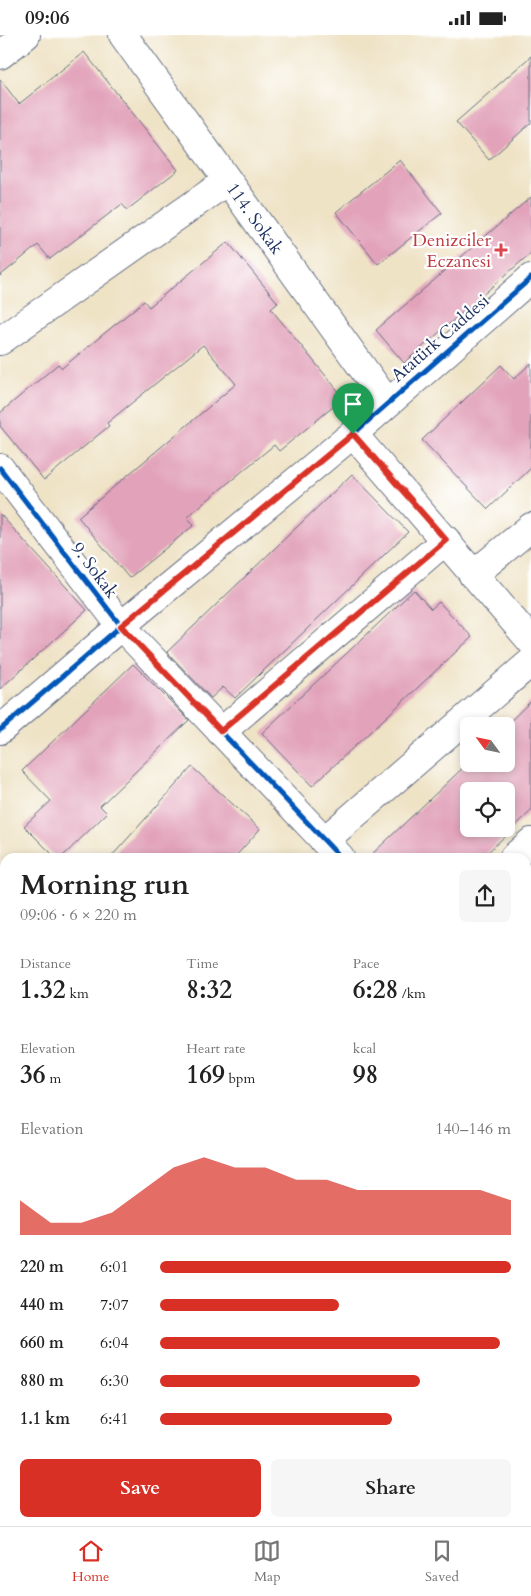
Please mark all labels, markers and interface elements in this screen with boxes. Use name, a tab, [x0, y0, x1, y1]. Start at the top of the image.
text: 09:06	[25, 5, 69, 31]
street label: 114. Sokak	[220, 178, 289, 260]
place label: Denizciler Eczanesi	[412, 228, 491, 274]
marker: Denizciler Eczanesi	[495, 244, 507, 256]
street label: Atatürk Caddesi	[386, 289, 495, 388]
pin	[332, 383, 374, 434]
icon: arrive	[339, 390, 367, 418]
street label: 9. Sokak	[65, 537, 124, 604]
north arrow	[460, 717, 515, 773]
map controls	[460, 717, 515, 837]
button: locate	[460, 782, 515, 837]
text: Morning run	[20, 866, 189, 904]
button: share	[459, 870, 511, 922]
text: 09:06 · 6 × 220 m	[20, 904, 137, 926]
text: Distance	[20, 954, 71, 973]
text: Time	[186, 954, 219, 973]
text: Pace	[353, 954, 380, 973]
text: 1.32	[20, 973, 66, 1007]
text: 8:32	[186, 973, 232, 1007]
text: 6:28	[353, 973, 398, 1007]
text: km	[66, 984, 89, 1003]
text: /km	[398, 984, 426, 1003]
text: Elevation	[20, 1039, 76, 1058]
text: Heart rate	[186, 1039, 246, 1058]
text: kcal	[353, 1039, 376, 1058]
text: 36	[20, 1058, 46, 1092]
text: 169	[186, 1058, 225, 1092]
text: 98	[353, 1058, 378, 1092]
text: m	[46, 1069, 61, 1088]
text: bpm	[225, 1069, 255, 1088]
text: Elevation	[20, 1118, 84, 1140]
text: 140–146 m	[435, 1118, 511, 1140]
text: 220 m	[20, 1256, 64, 1278]
text: 6:01	[100, 1256, 129, 1278]
text: 440 m	[20, 1294, 64, 1316]
text: 7:07	[100, 1294, 129, 1316]
text: 660 m	[20, 1332, 64, 1354]
text: 6:04	[100, 1332, 129, 1354]
text: 880 m	[20, 1370, 64, 1392]
text: 6:30	[100, 1370, 129, 1392]
text: 1.1 km	[20, 1408, 70, 1430]
text: 6:41	[100, 1408, 129, 1430]
button: Save	[20, 1459, 261, 1517]
button: Share	[271, 1459, 511, 1517]
tab: Home	[72, 1537, 109, 1586]
tab: Map	[253, 1537, 281, 1586]
tab: Saved	[425, 1537, 459, 1586]

